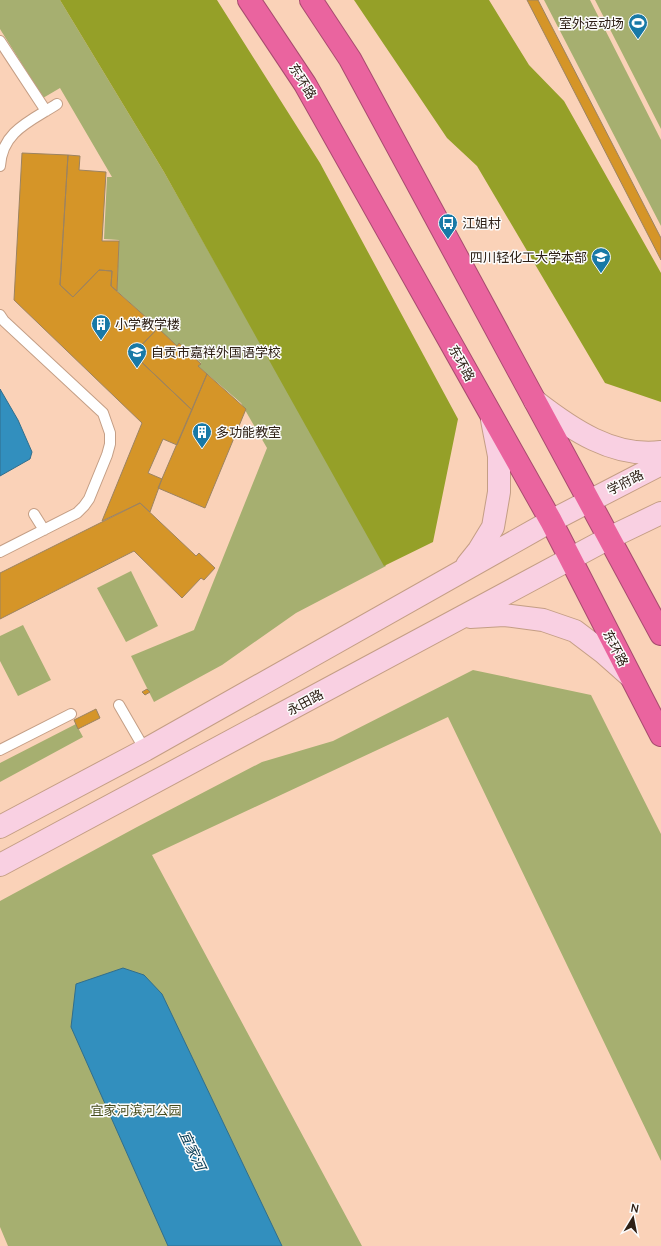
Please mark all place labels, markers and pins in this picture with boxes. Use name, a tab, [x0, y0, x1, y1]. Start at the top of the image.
sports icon: 室外运动场	[627, 12, 649, 40]
place label: 室外运动场	[559, 14, 624, 32]
bus stop icon: 江姐村	[437, 212, 459, 240]
place label: 江姐村	[462, 214, 501, 232]
school or university icon: 四川轻化工大学本部	[590, 246, 612, 274]
place label: 四川轻化工大学本部	[470, 248, 587, 266]
building icon: 小学教学楼	[90, 313, 112, 341]
place label: 小学教学楼	[115, 315, 180, 333]
school or university icon: 自贡市嘉祥外国语学校	[126, 341, 148, 369]
place label: 自贡市嘉祥外国语学校	[151, 343, 281, 361]
building icon: 多功能教室	[191, 421, 213, 449]
place label: 多功能教室	[216, 423, 281, 441]

